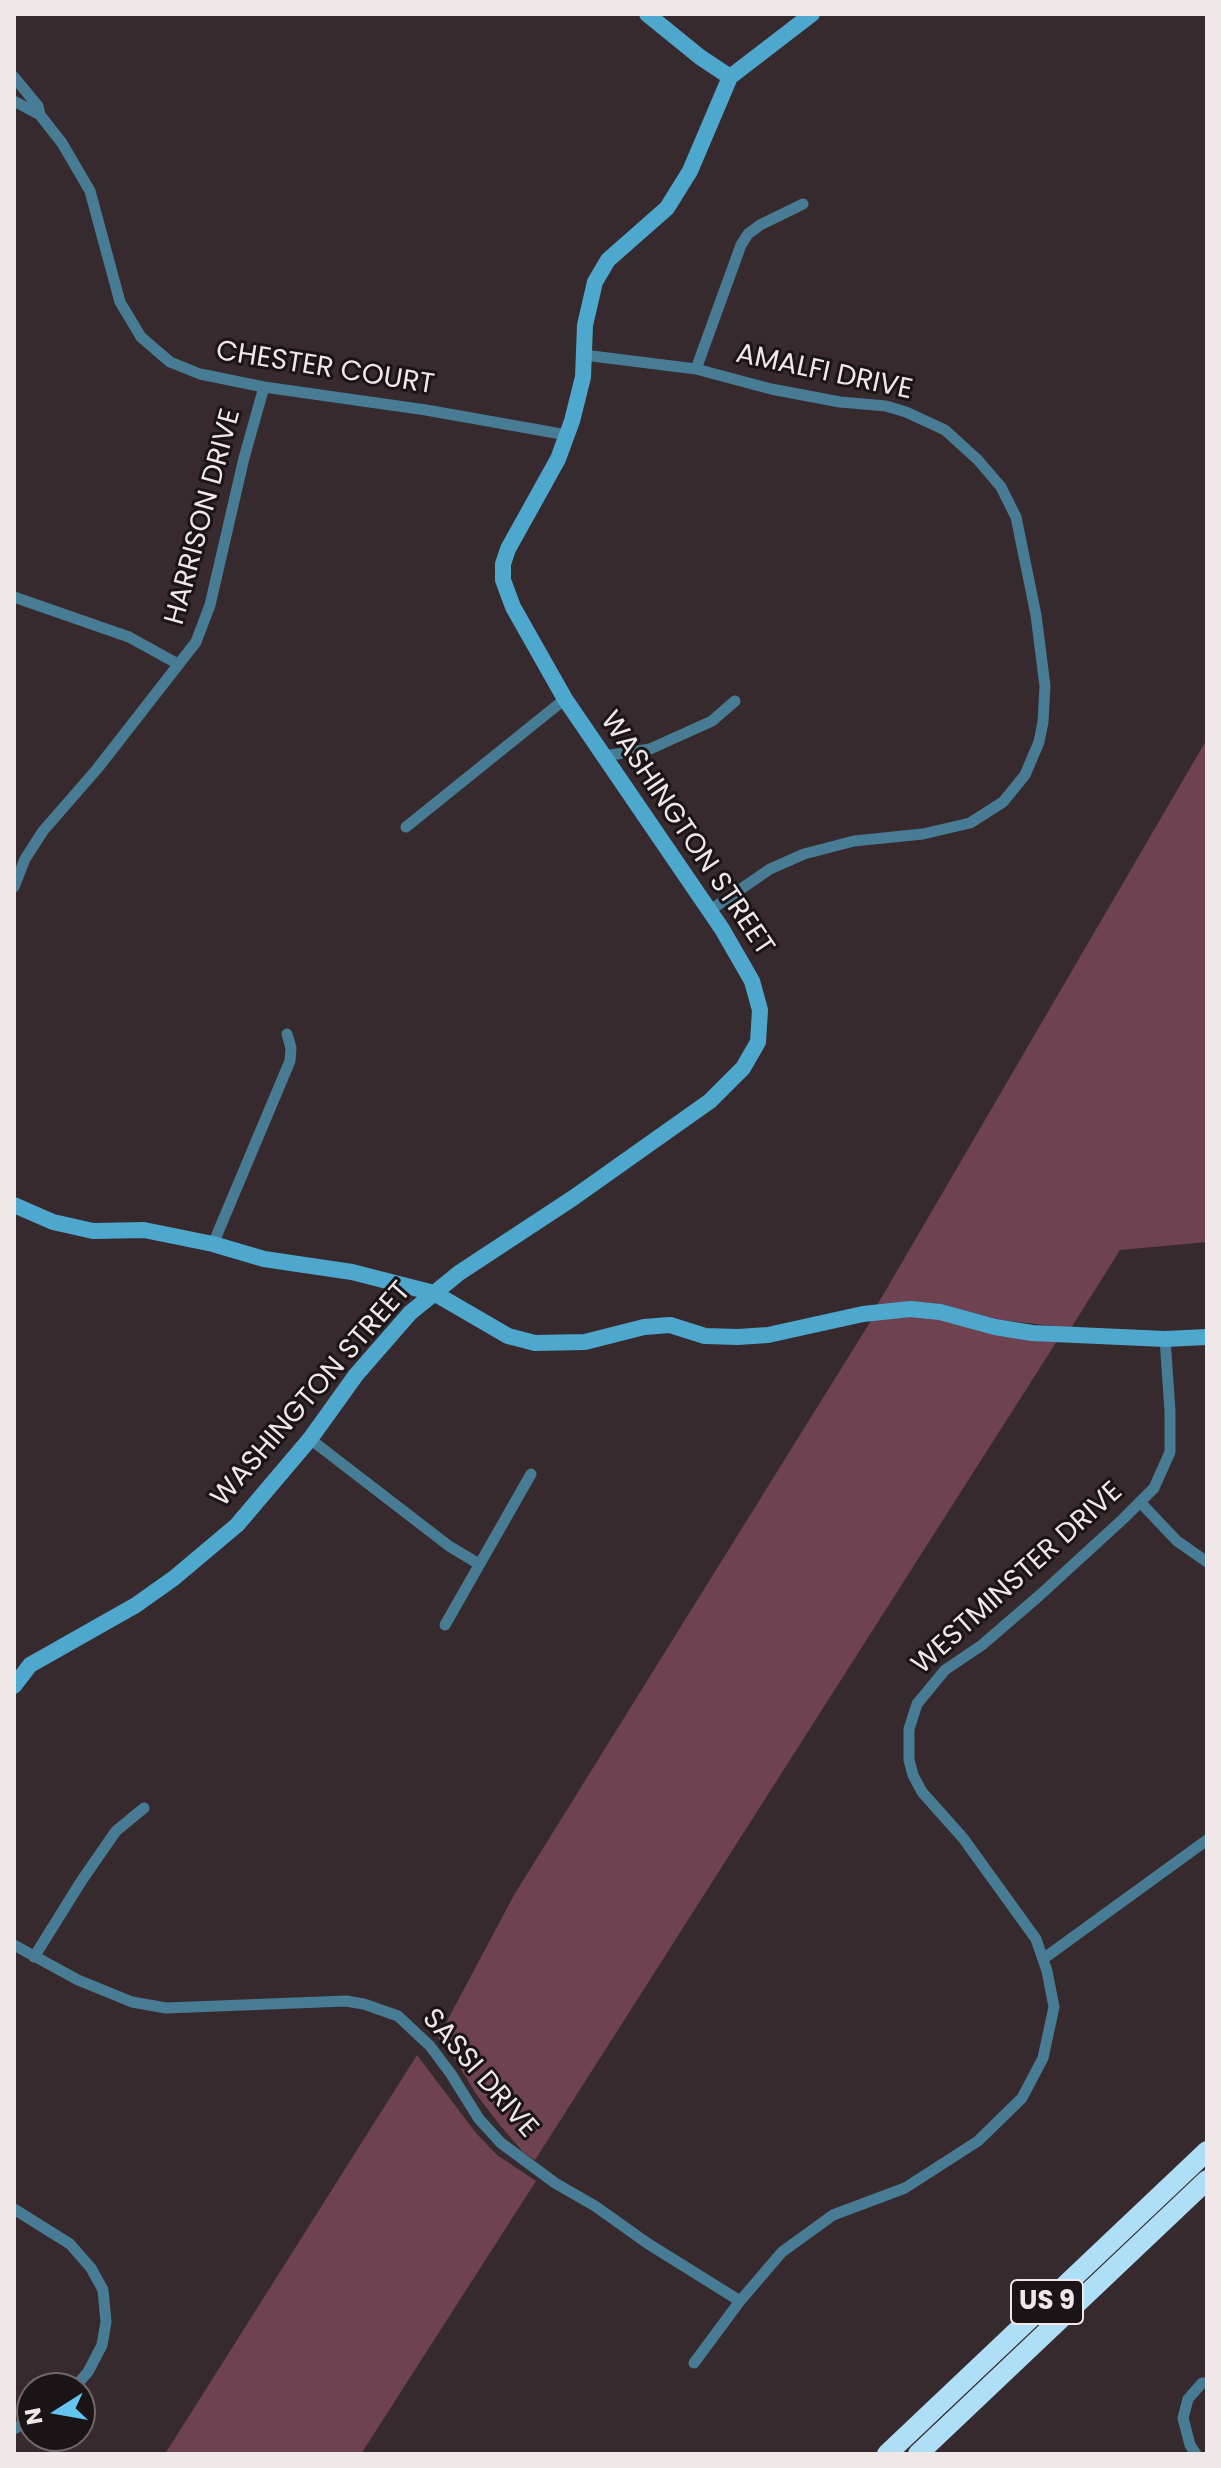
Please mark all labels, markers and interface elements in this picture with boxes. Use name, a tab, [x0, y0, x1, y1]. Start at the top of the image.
street label: CHESTER COURT	[213, 335, 437, 403]
street label: AMALFI DRIVE	[733, 338, 915, 408]
street label: HARRISON DRIVE	[159, 406, 249, 628]
street label: WASHINGTON STREET	[592, 706, 780, 962]
street label: WASHINGTON STREET	[205, 1276, 419, 1514]
street label: WESTMINSTER DRIVE	[906, 1476, 1130, 1682]
street label: SASSI DRIVE	[414, 2003, 544, 2145]
road number: US 9	[1011, 2280, 1083, 2324]
north arrow	[16, 2372, 96, 2452]
text: N	[17, 2405, 51, 2427]

